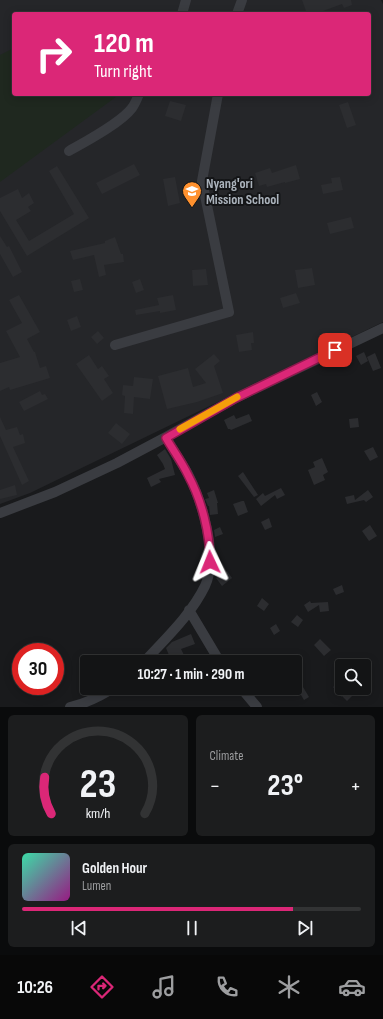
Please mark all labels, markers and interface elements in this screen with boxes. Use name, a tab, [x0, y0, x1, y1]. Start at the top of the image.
text: 120 m	[94, 27, 154, 60]
icon: right	[28, 28, 80, 80]
text: Turn right	[94, 61, 152, 82]
place label: Nyang'ori Mission School	[206, 175, 279, 208]
school or university icon: Nyang'ori Mission School	[181, 180, 203, 208]
pin	[318, 333, 352, 367]
icon: arrive	[324, 339, 346, 361]
position arrow	[189, 541, 231, 583]
speed limit sign: 30	[12, 643, 64, 695]
map controls	[335, 659, 371, 695]
button: search	[335, 659, 371, 695]
text: 10:27 · 1 min · 290 m	[138, 665, 244, 684]
text: Climate	[210, 748, 243, 764]
text: 23	[79, 759, 116, 808]
text: 23°	[267, 768, 303, 804]
text: −	[210, 773, 220, 800]
text: +	[350, 773, 361, 800]
text: km/h	[85, 804, 110, 821]
text: Golden Hour	[82, 859, 147, 878]
text: Lumen	[82, 878, 111, 894]
icon: previous	[68, 917, 90, 939]
icon: pause	[181, 917, 203, 939]
icon: next	[294, 917, 316, 939]
icon: directions	[88, 973, 116, 1001]
icon: music	[150, 973, 178, 1001]
icon: phone	[213, 973, 241, 1001]
icon: climate	[275, 973, 303, 1001]
icon: car	[338, 973, 366, 1001]
text: 10:26	[17, 977, 53, 998]

